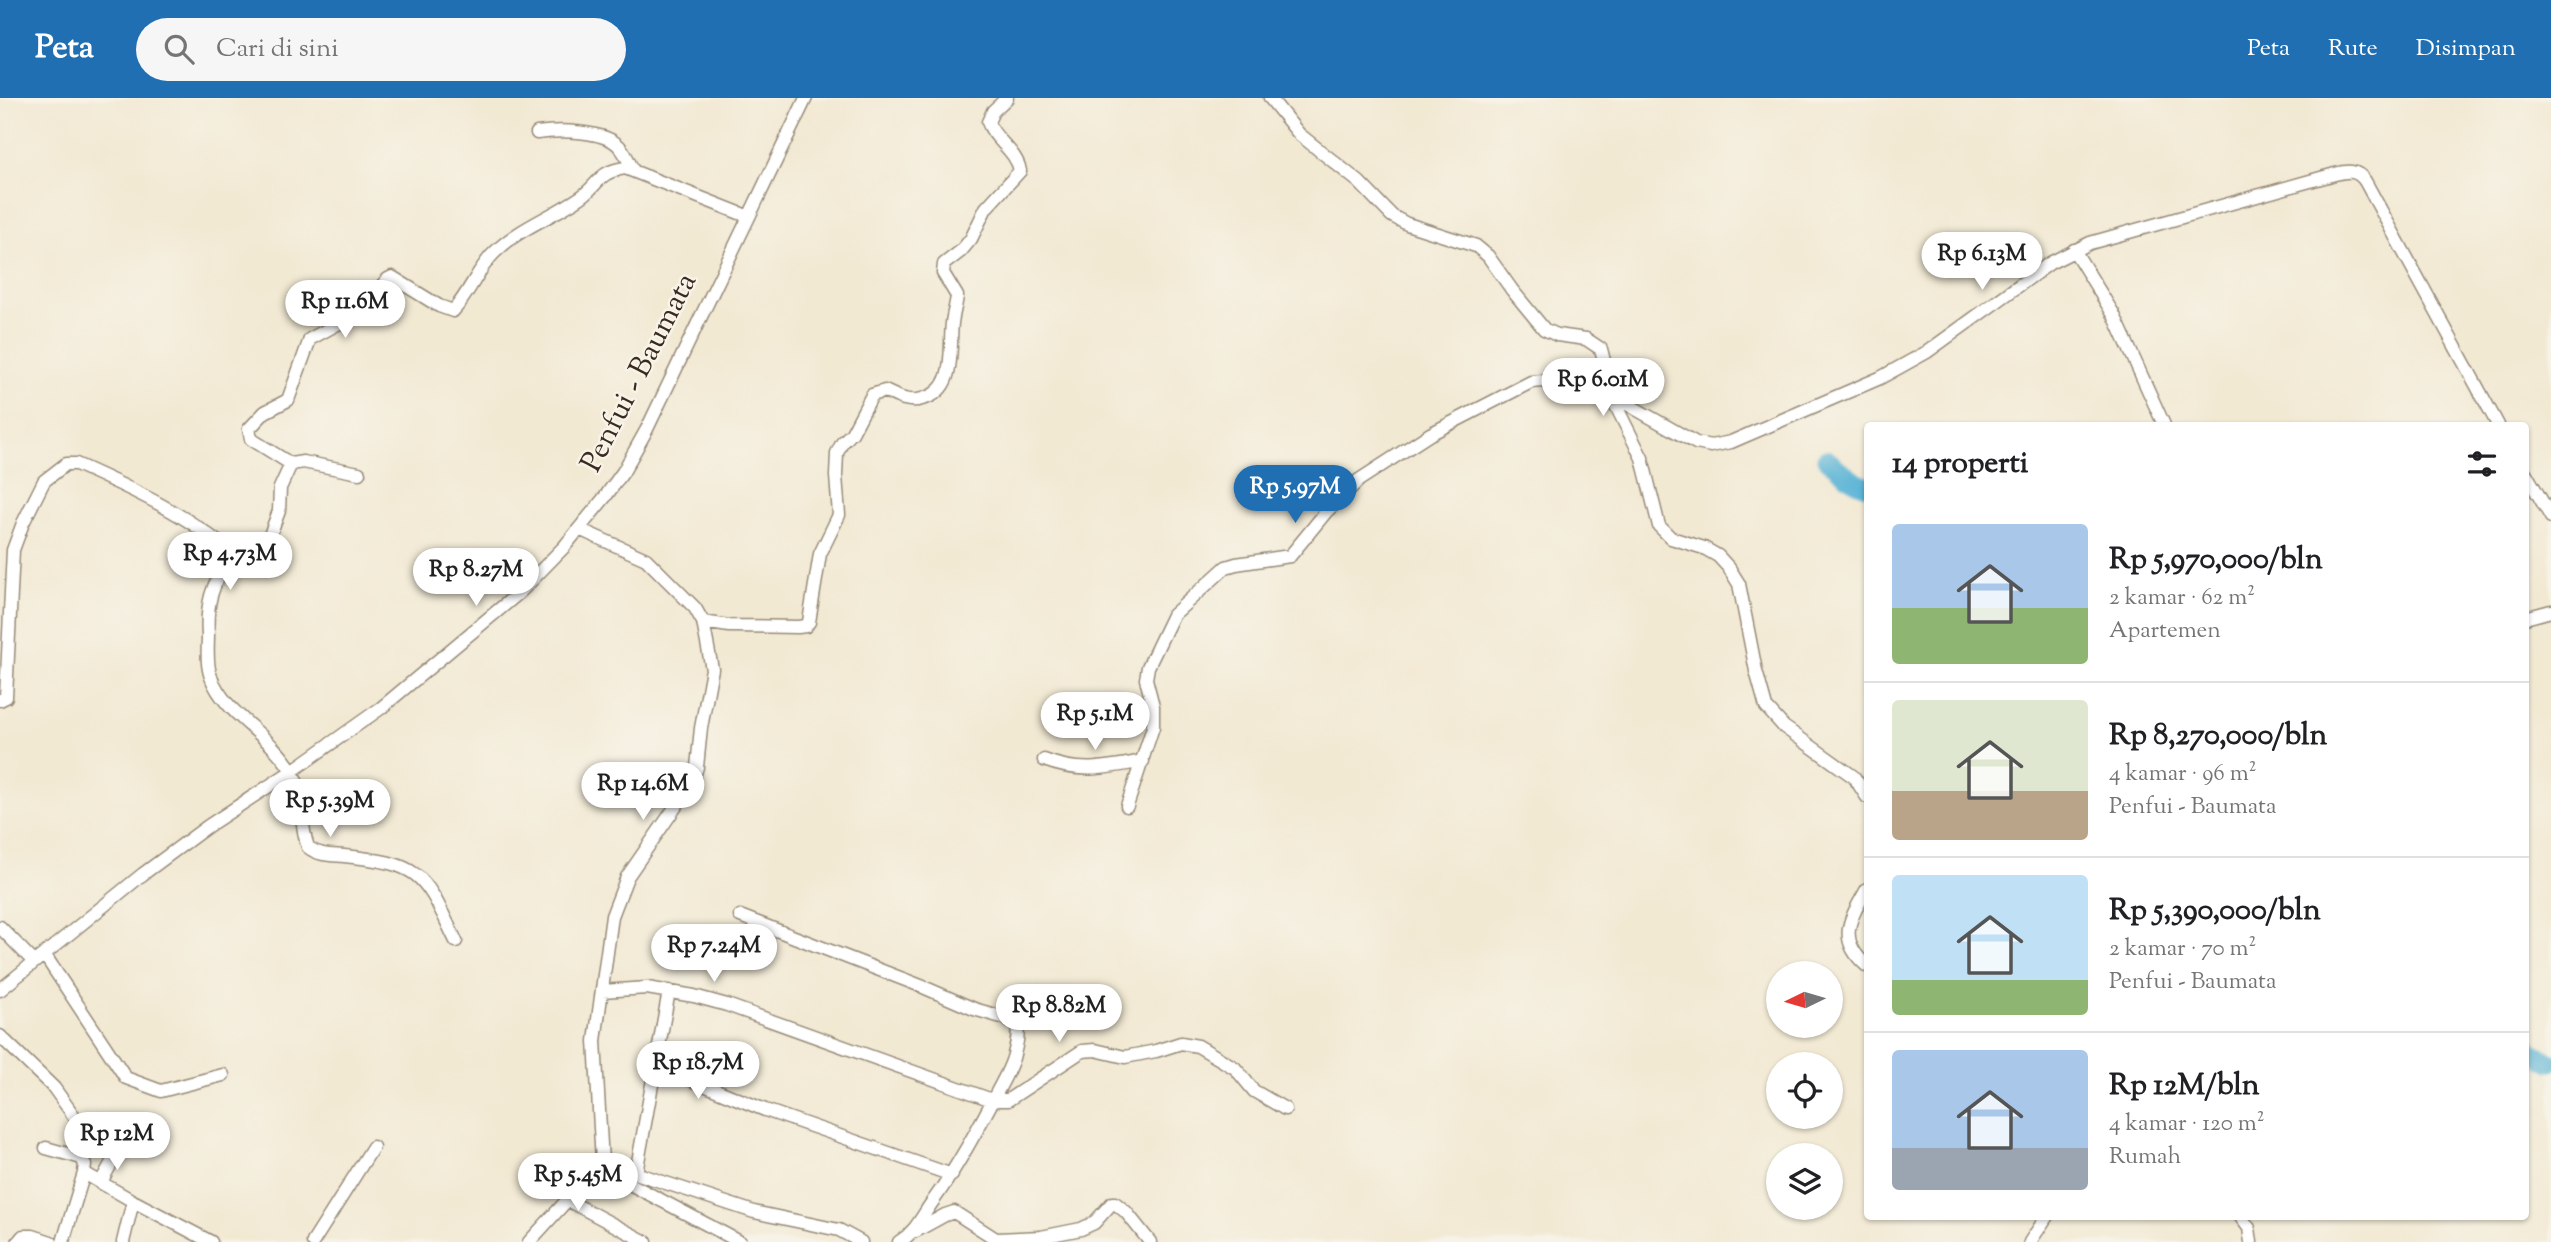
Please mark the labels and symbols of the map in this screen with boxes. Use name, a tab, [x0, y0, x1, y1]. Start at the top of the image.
pin: Rp 6.13M	[1910, 232, 2054, 292]
street label: Penfui - Baumata	[571, 266, 709, 480]
pin: Rp 11.6M	[273, 280, 417, 340]
pin: Rp 6.01M	[1531, 358, 1675, 418]
pin: Rp 5.97M	[1223, 466, 1367, 525]
pin: Rp 4.73M	[158, 532, 302, 592]
pin: Rp 8.27M	[404, 548, 548, 608]
pin: Rp 5.1M	[1030, 692, 1160, 752]
pin: Rp 14.6M	[571, 762, 715, 822]
pin: Rp 5.39M	[258, 780, 402, 839]
pin: Rp 7.24M	[642, 924, 786, 984]
north arrow	[1766, 961, 1843, 1038]
pin: Rp 8.82M	[987, 984, 1131, 1044]
pin: Rp 18.7M	[626, 1042, 770, 1101]
pin: Rp 12M	[60, 1112, 174, 1172]
pin: Rp 5.45M	[506, 1154, 650, 1213]

